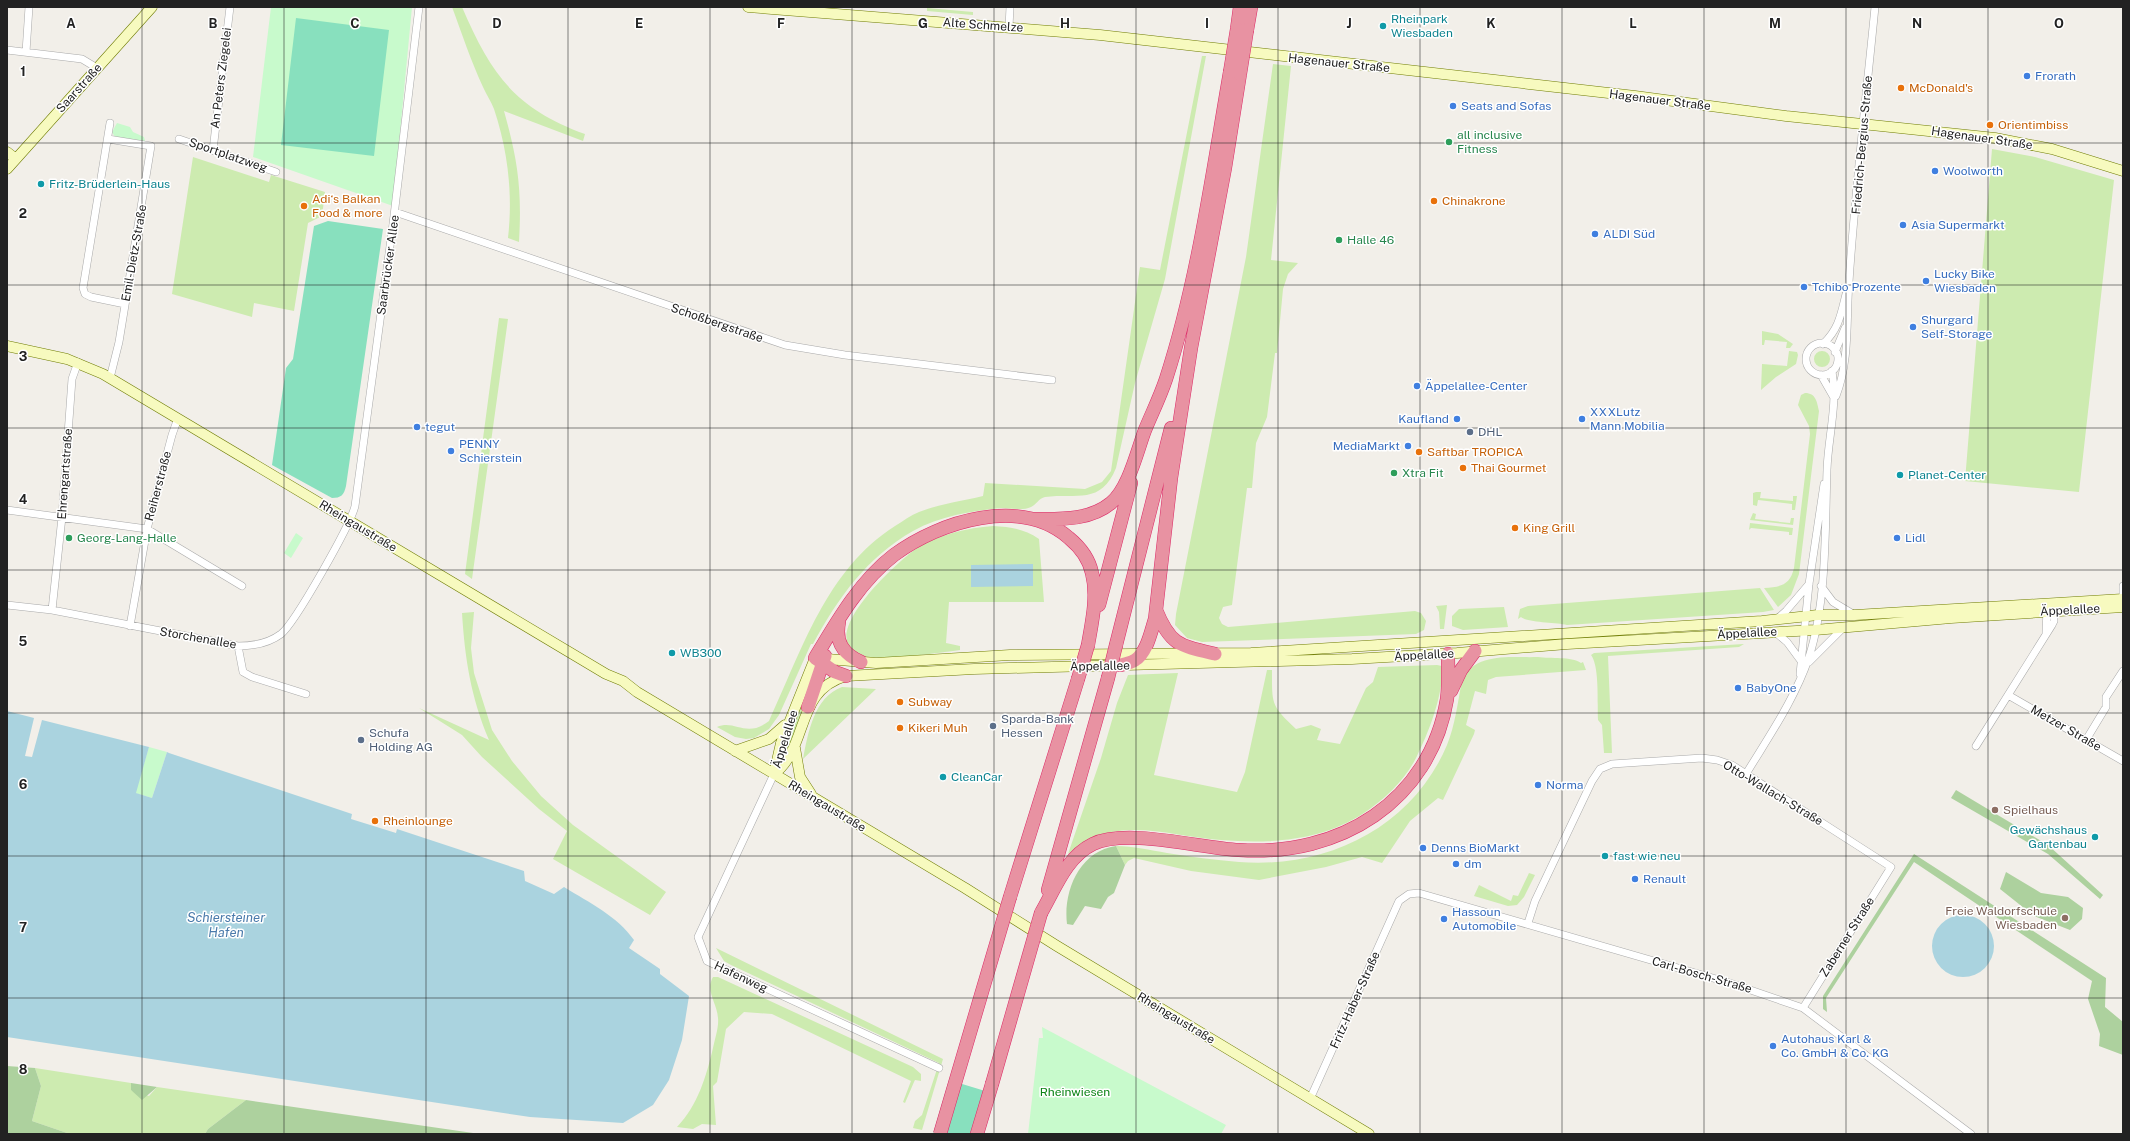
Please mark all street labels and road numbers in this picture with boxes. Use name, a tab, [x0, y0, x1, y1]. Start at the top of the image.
street label: Alte Schmelze	[942, 15, 1024, 35]
street label: An Peters Ziegelei	[208, 27, 234, 129]
street label: Hagenauer Straße	[1287, 51, 1391, 75]
street label: Saarstraße	[53, 60, 105, 116]
street label: Friedrich-Bergius-Straße	[1849, 75, 1875, 215]
street label: Hagenauer Straße	[1608, 87, 1712, 113]
street label: Hagenauer Straße	[1930, 124, 2034, 152]
street label: Sportplatzweg	[187, 135, 269, 175]
street label: Emil-Dietz-Straße	[119, 203, 149, 303]
street label: Saarbrücker Allee	[374, 214, 402, 316]
street label: Schoßbergstraße	[669, 301, 765, 345]
street label: Ehrengartstraße	[55, 428, 75, 520]
street label: Reiherstraße	[142, 449, 174, 522]
street label: Rheingaustraße	[317, 497, 400, 555]
street label: Äppelallee	[2040, 601, 2101, 619]
street label: Storchenallee	[158, 624, 238, 652]
street label: Äppelallee	[1717, 624, 1778, 642]
street label: Äppelallee	[1394, 646, 1455, 664]
street label: Äppelallee	[1070, 658, 1130, 674]
street label: Metzer Straße	[2028, 702, 2104, 754]
street label: Äppelallee	[770, 708, 801, 770]
street label: Otto-Wallach-Straße	[1720, 758, 1826, 828]
street label: Rheingaustraße	[786, 777, 869, 835]
street label: Zaberner Straße	[1817, 894, 1877, 980]
street label: Fritz-Haber-Straße	[1327, 949, 1383, 1051]
street label: Carl-Bosch-Straße	[1650, 954, 1754, 996]
street label: Hafenweg	[712, 959, 770, 995]
street label: Rheingaustraße	[1135, 989, 1218, 1047]

